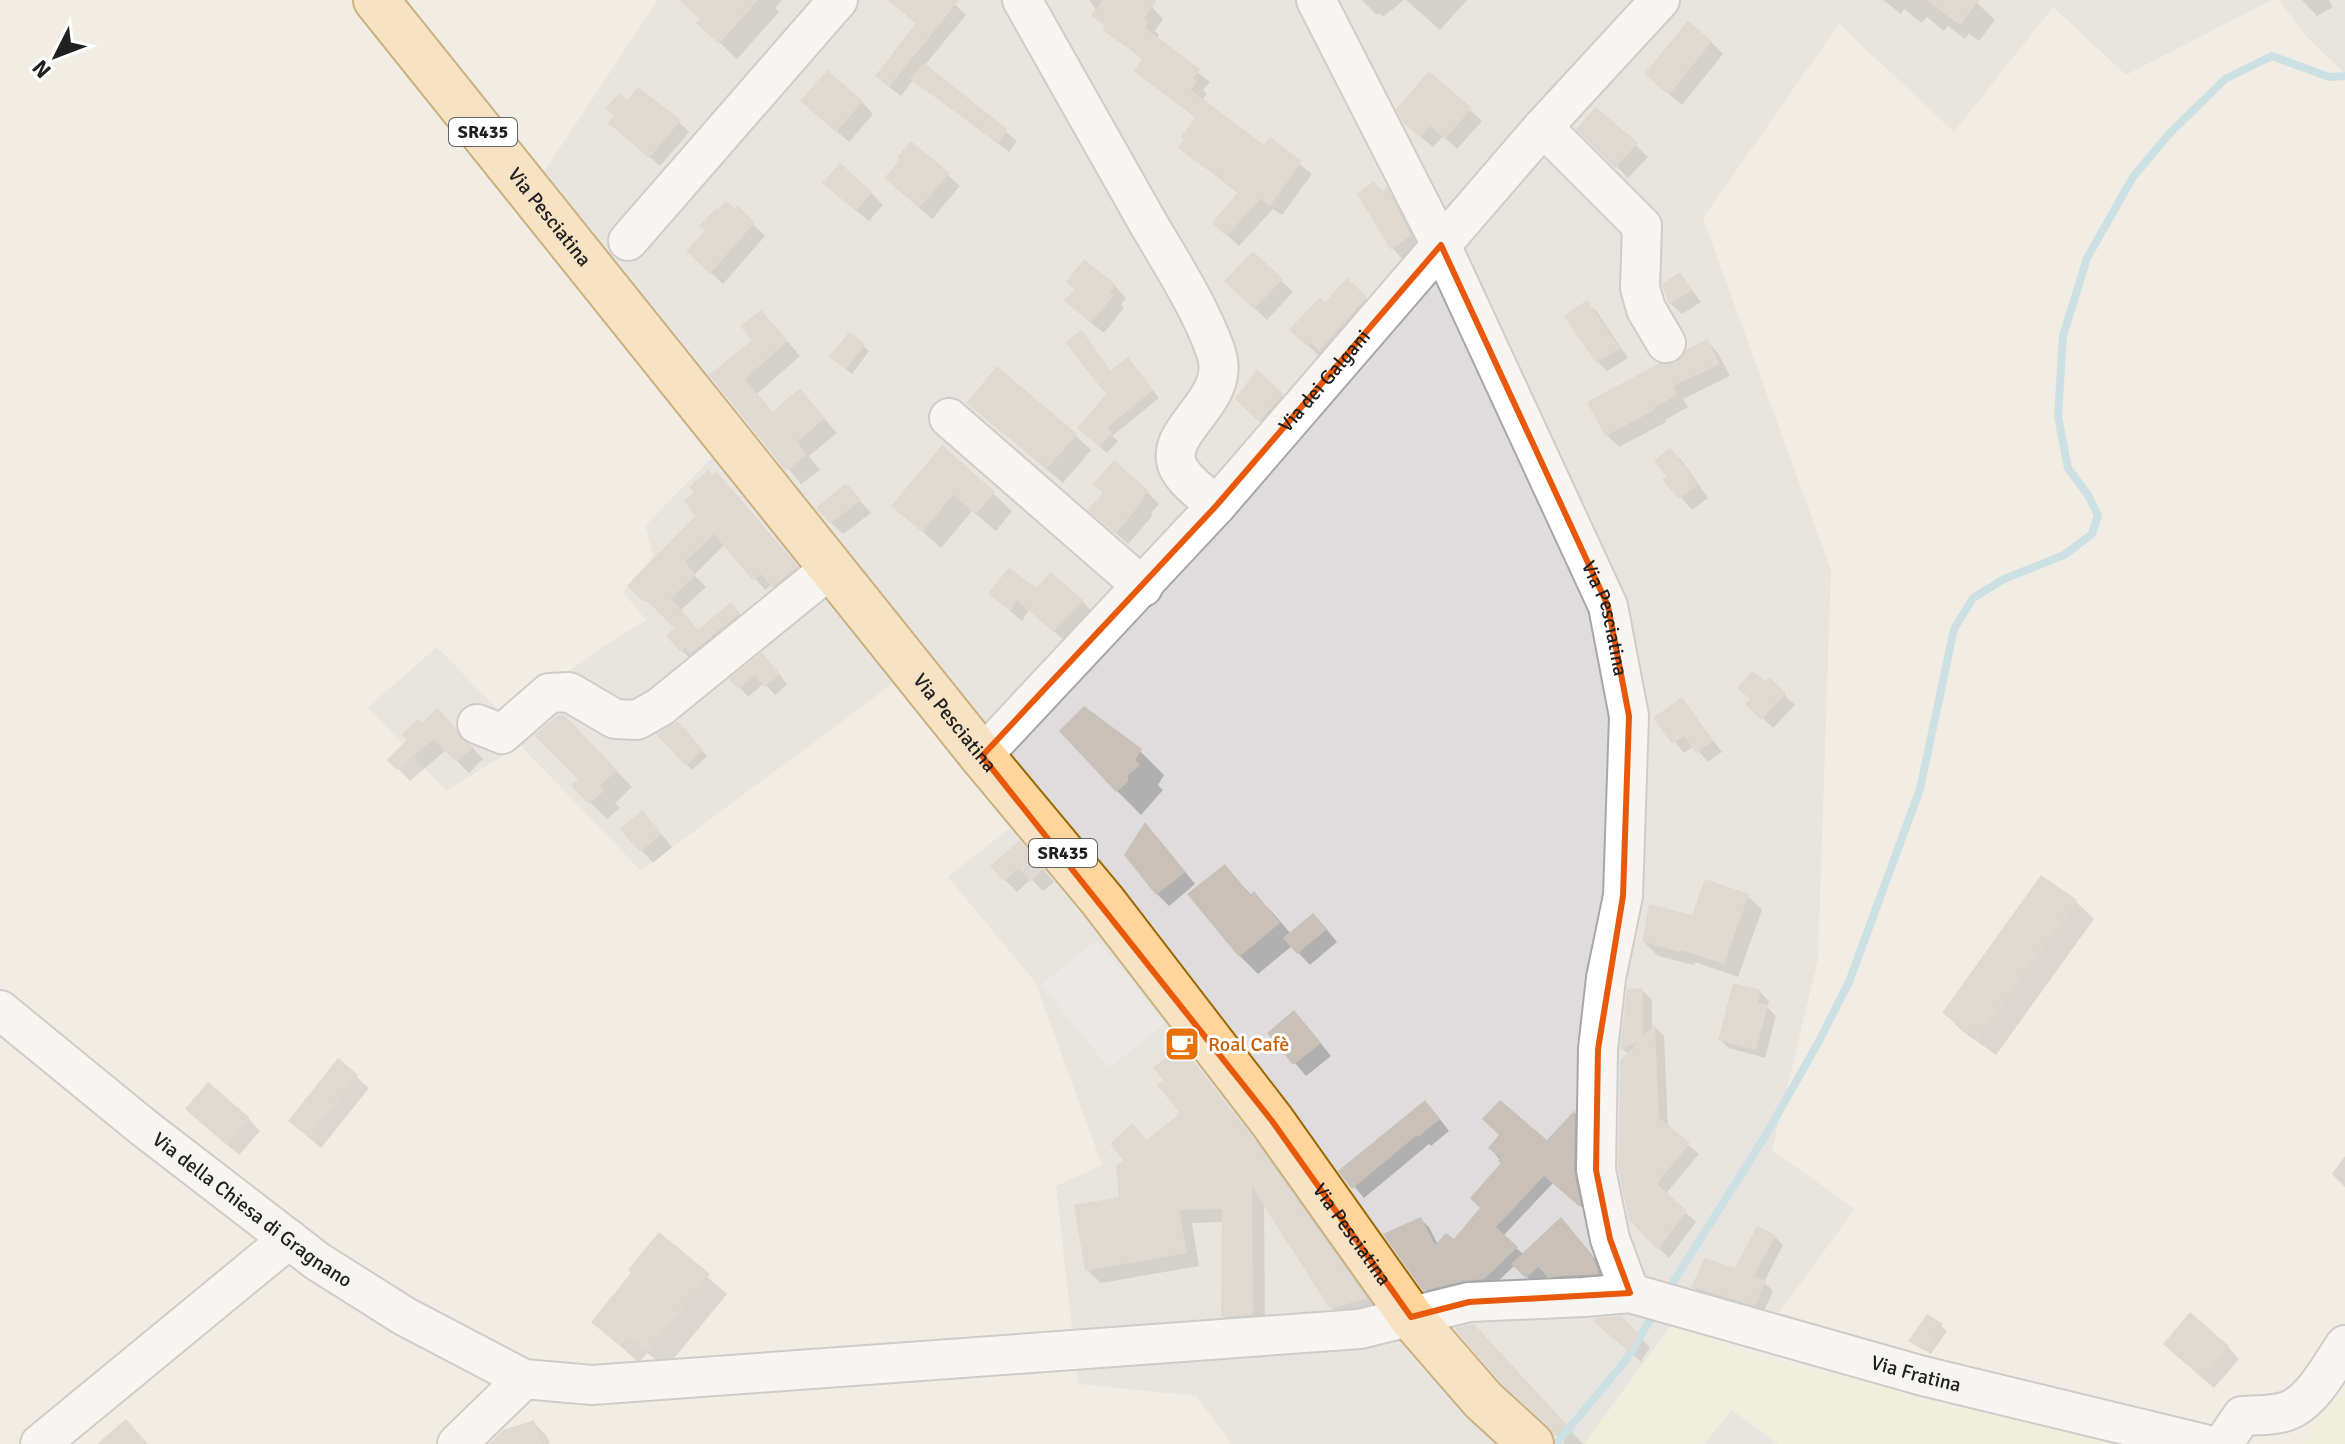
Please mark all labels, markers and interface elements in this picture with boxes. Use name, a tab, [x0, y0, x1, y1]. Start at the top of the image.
north arrow	[16, 16, 96, 96]
text: N	[26, 54, 57, 84]
road number: SR435	[449, 118, 517, 146]
street label: Via Pesciatina	[502, 163, 597, 272]
street label: Via dei Galgani	[1273, 324, 1376, 437]
street label: Via Pesciatina	[1576, 557, 1633, 678]
street label: Via Pesciatina	[908, 668, 1002, 777]
road number: SR435	[1029, 839, 1097, 867]
cafe icon: Roal Cafè	[1163, 1025, 1201, 1063]
place label: Roal Cafè	[1208, 1032, 1289, 1057]
street label: Via della Chiesa di Gragnano	[147, 1127, 357, 1293]
street label: Via Pesciatina	[1307, 1178, 1397, 1291]
street label: Via Fratina	[1868, 1350, 1964, 1398]

